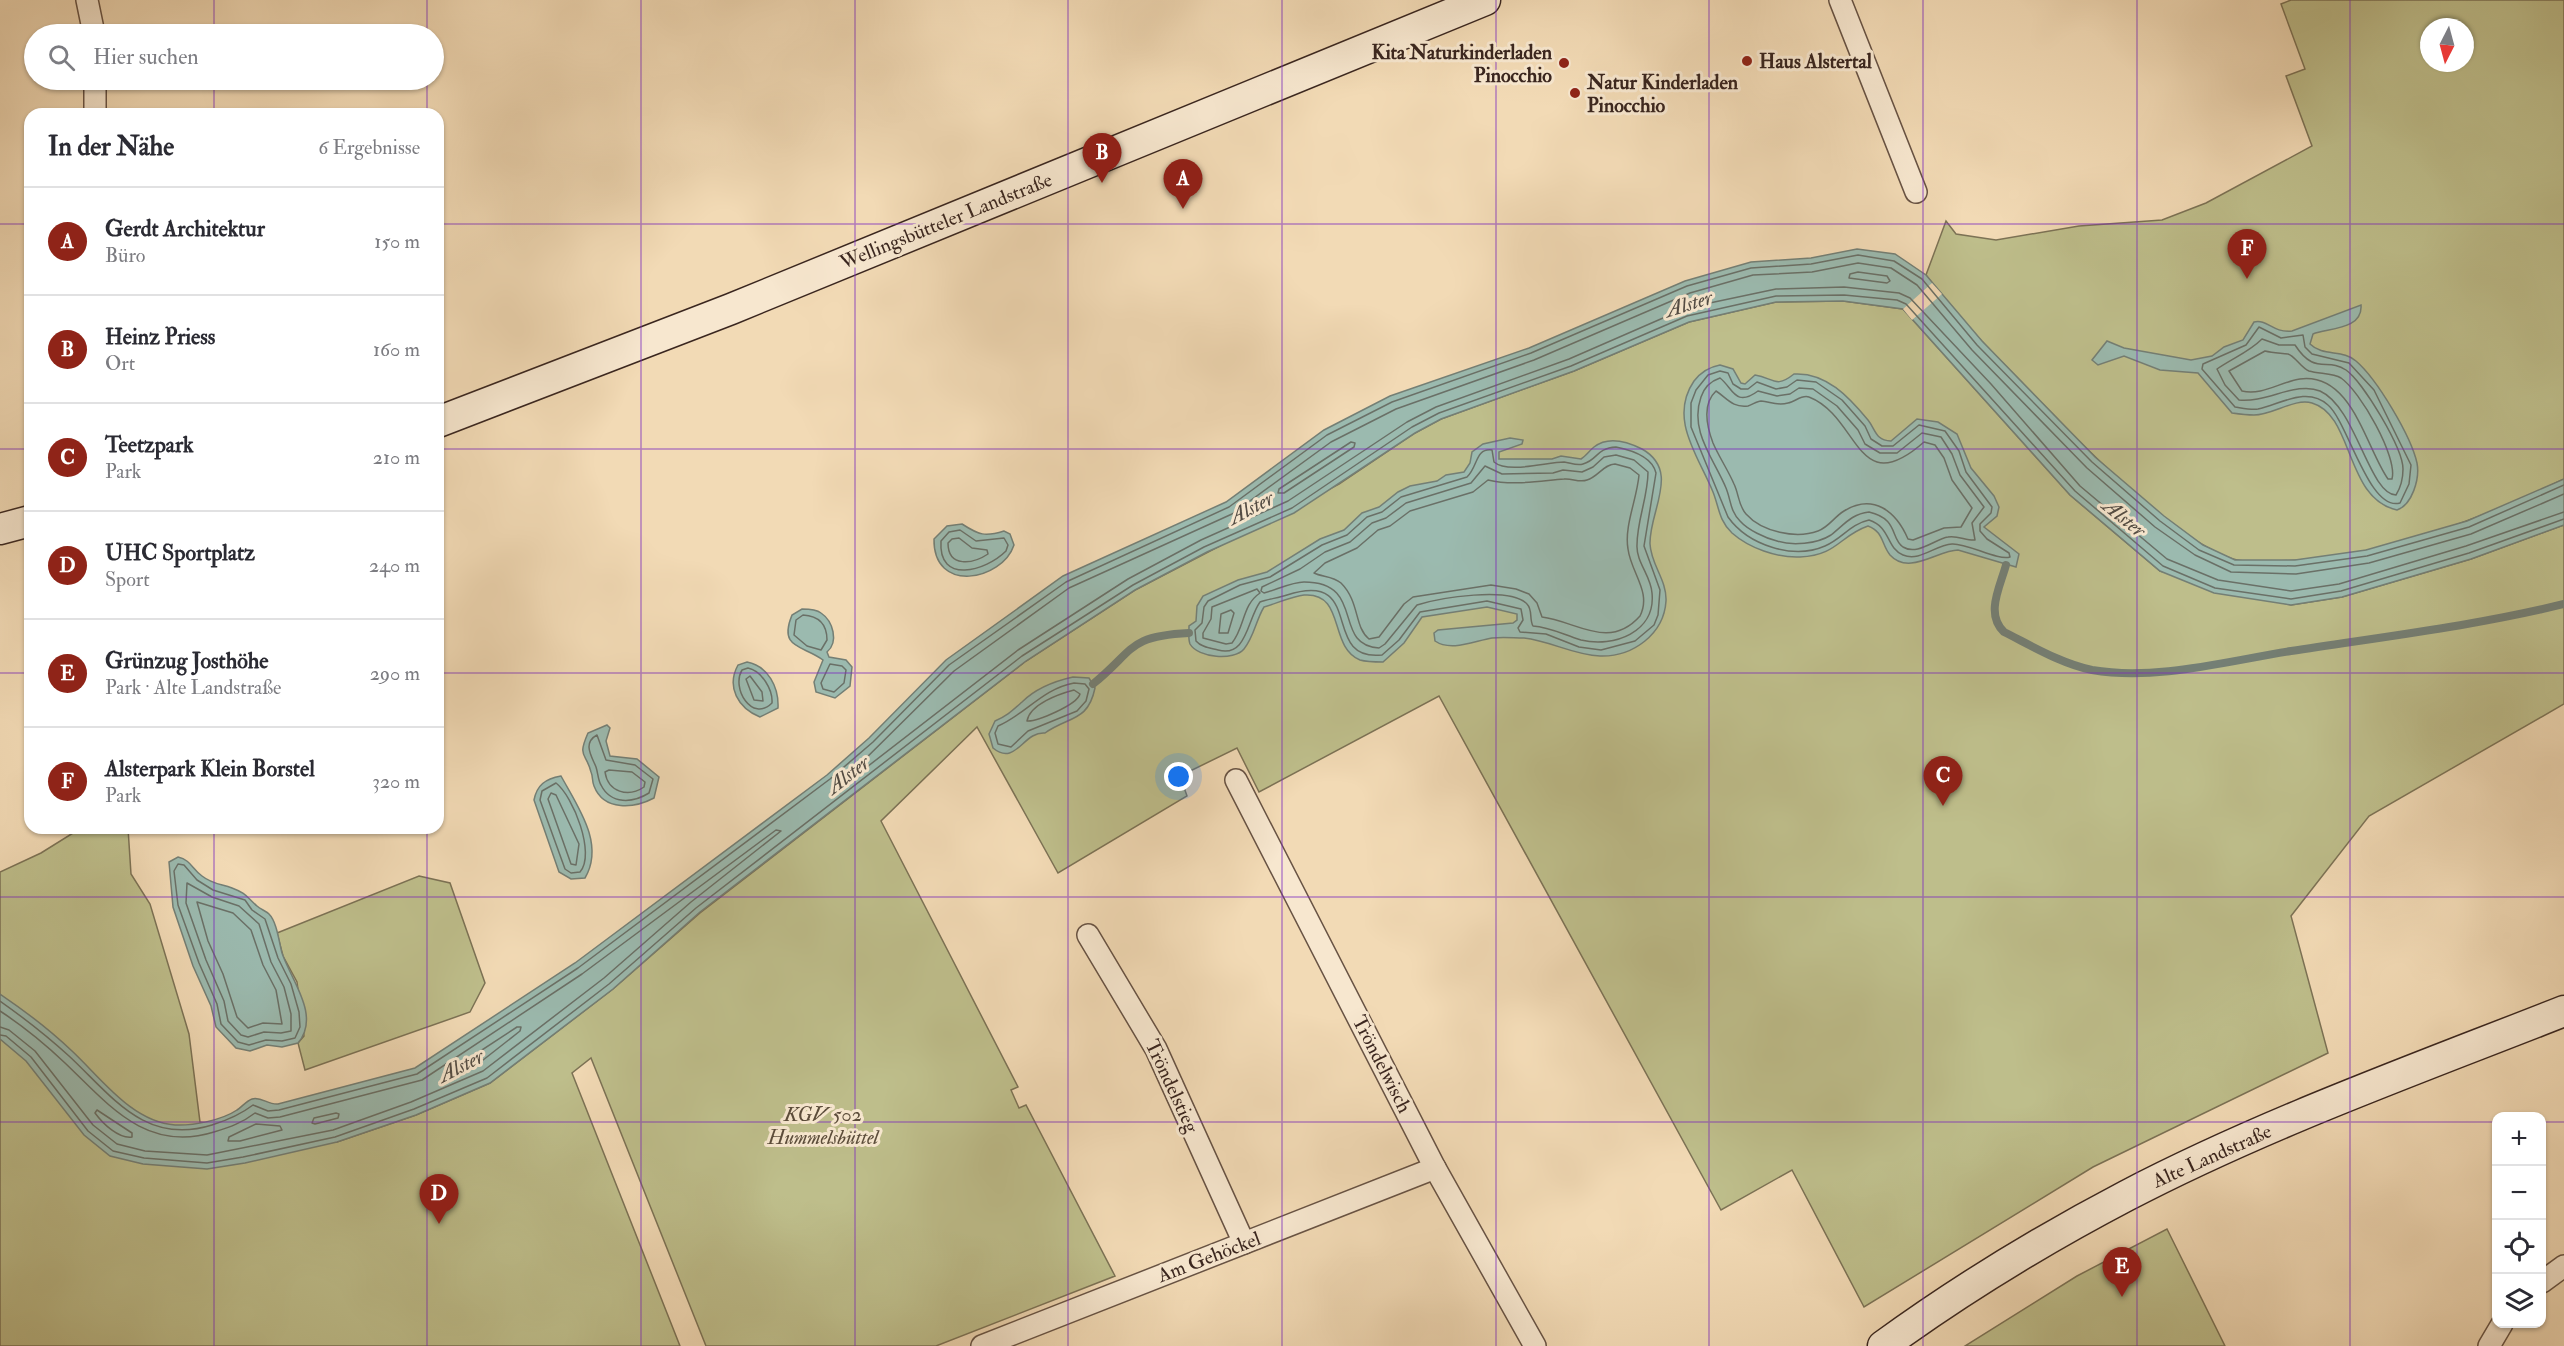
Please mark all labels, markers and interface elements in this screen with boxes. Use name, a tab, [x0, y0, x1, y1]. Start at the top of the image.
north arrow	[2420, 18, 2474, 72]
search box	[24, 24, 444, 90]
place label: Kita Naturkinderladen Pinocchio	[1371, 40, 1553, 88]
icon: search	[45, 41, 78, 74]
text: Hier suchen	[93, 43, 199, 71]
place label: Haus Alstertal	[1759, 49, 1873, 74]
marker: Haus Alstertal	[1740, 54, 1754, 68]
marker: Kita Naturkinderladen Pinocchio	[1557, 56, 1571, 70]
place label: Natur Kinderladen Pinocchio	[1586, 70, 1739, 118]
marker: Natur Kinderladen Pinocchio	[1568, 86, 1582, 100]
text: In der Nähe	[48, 131, 174, 163]
pin: B	[1082, 134, 1122, 183]
text: 6 Ergebnisse	[318, 135, 420, 160]
pin: A	[1164, 160, 1202, 209]
street label: Wellingsbütteler Landstraße	[835, 167, 1056, 275]
text: Gerdt Architektur	[105, 215, 265, 243]
text: A	[61, 229, 74, 254]
text: 150 m	[374, 229, 420, 254]
pin: F	[2228, 230, 2266, 279]
text: Büro	[105, 243, 145, 268]
water label: Alster	[1660, 284, 1717, 324]
text: Heinz Priess	[105, 323, 215, 351]
text: B	[61, 337, 74, 362]
text: 160 m	[373, 337, 420, 362]
text: Ort	[105, 351, 135, 376]
text: Teetzpark	[105, 431, 194, 459]
text: C	[60, 445, 75, 470]
text: 210 m	[373, 445, 420, 470]
text: Park	[105, 459, 141, 484]
water label: Alster	[1222, 484, 1279, 532]
water label: Alster	[2095, 491, 2152, 544]
text: UHC Sportplatz	[105, 539, 255, 567]
text: D	[59, 553, 76, 578]
text: 240 m	[369, 553, 420, 578]
text: Sport	[105, 567, 150, 592]
text: Grünzug Josthöhe	[105, 647, 268, 675]
text: E	[60, 661, 75, 686]
text: 290 m	[370, 661, 420, 686]
text: Park · Alte Landstraße	[105, 675, 281, 700]
water label: Alster	[819, 749, 876, 802]
text: Alsterpark Klein Borstel	[105, 755, 315, 783]
pin: C	[1924, 756, 1962, 806]
your location	[1164, 762, 1193, 791]
text: F	[61, 769, 74, 794]
text: 320 m	[372, 769, 420, 794]
text: Park	[105, 783, 141, 808]
street label: Tröndelwisch	[1347, 1011, 1417, 1117]
street label: Tröndelstieg	[1140, 1035, 1205, 1138]
water label: Alster	[432, 1043, 489, 1090]
park label: KGV 502 Hummelsbüttel	[767, 1102, 881, 1150]
map controls	[2492, 1112, 2546, 1328]
button: +	[2492, 1112, 2546, 1166]
street label: Alte Landstraße	[2148, 1119, 2275, 1194]
button: −	[2492, 1166, 2546, 1220]
pin: D	[420, 1174, 458, 1224]
button: locate	[2492, 1220, 2546, 1274]
street label: Am Gehöckel	[1153, 1226, 1264, 1288]
pin: E	[2102, 1248, 2142, 1297]
button: layers	[2492, 1274, 2546, 1328]

